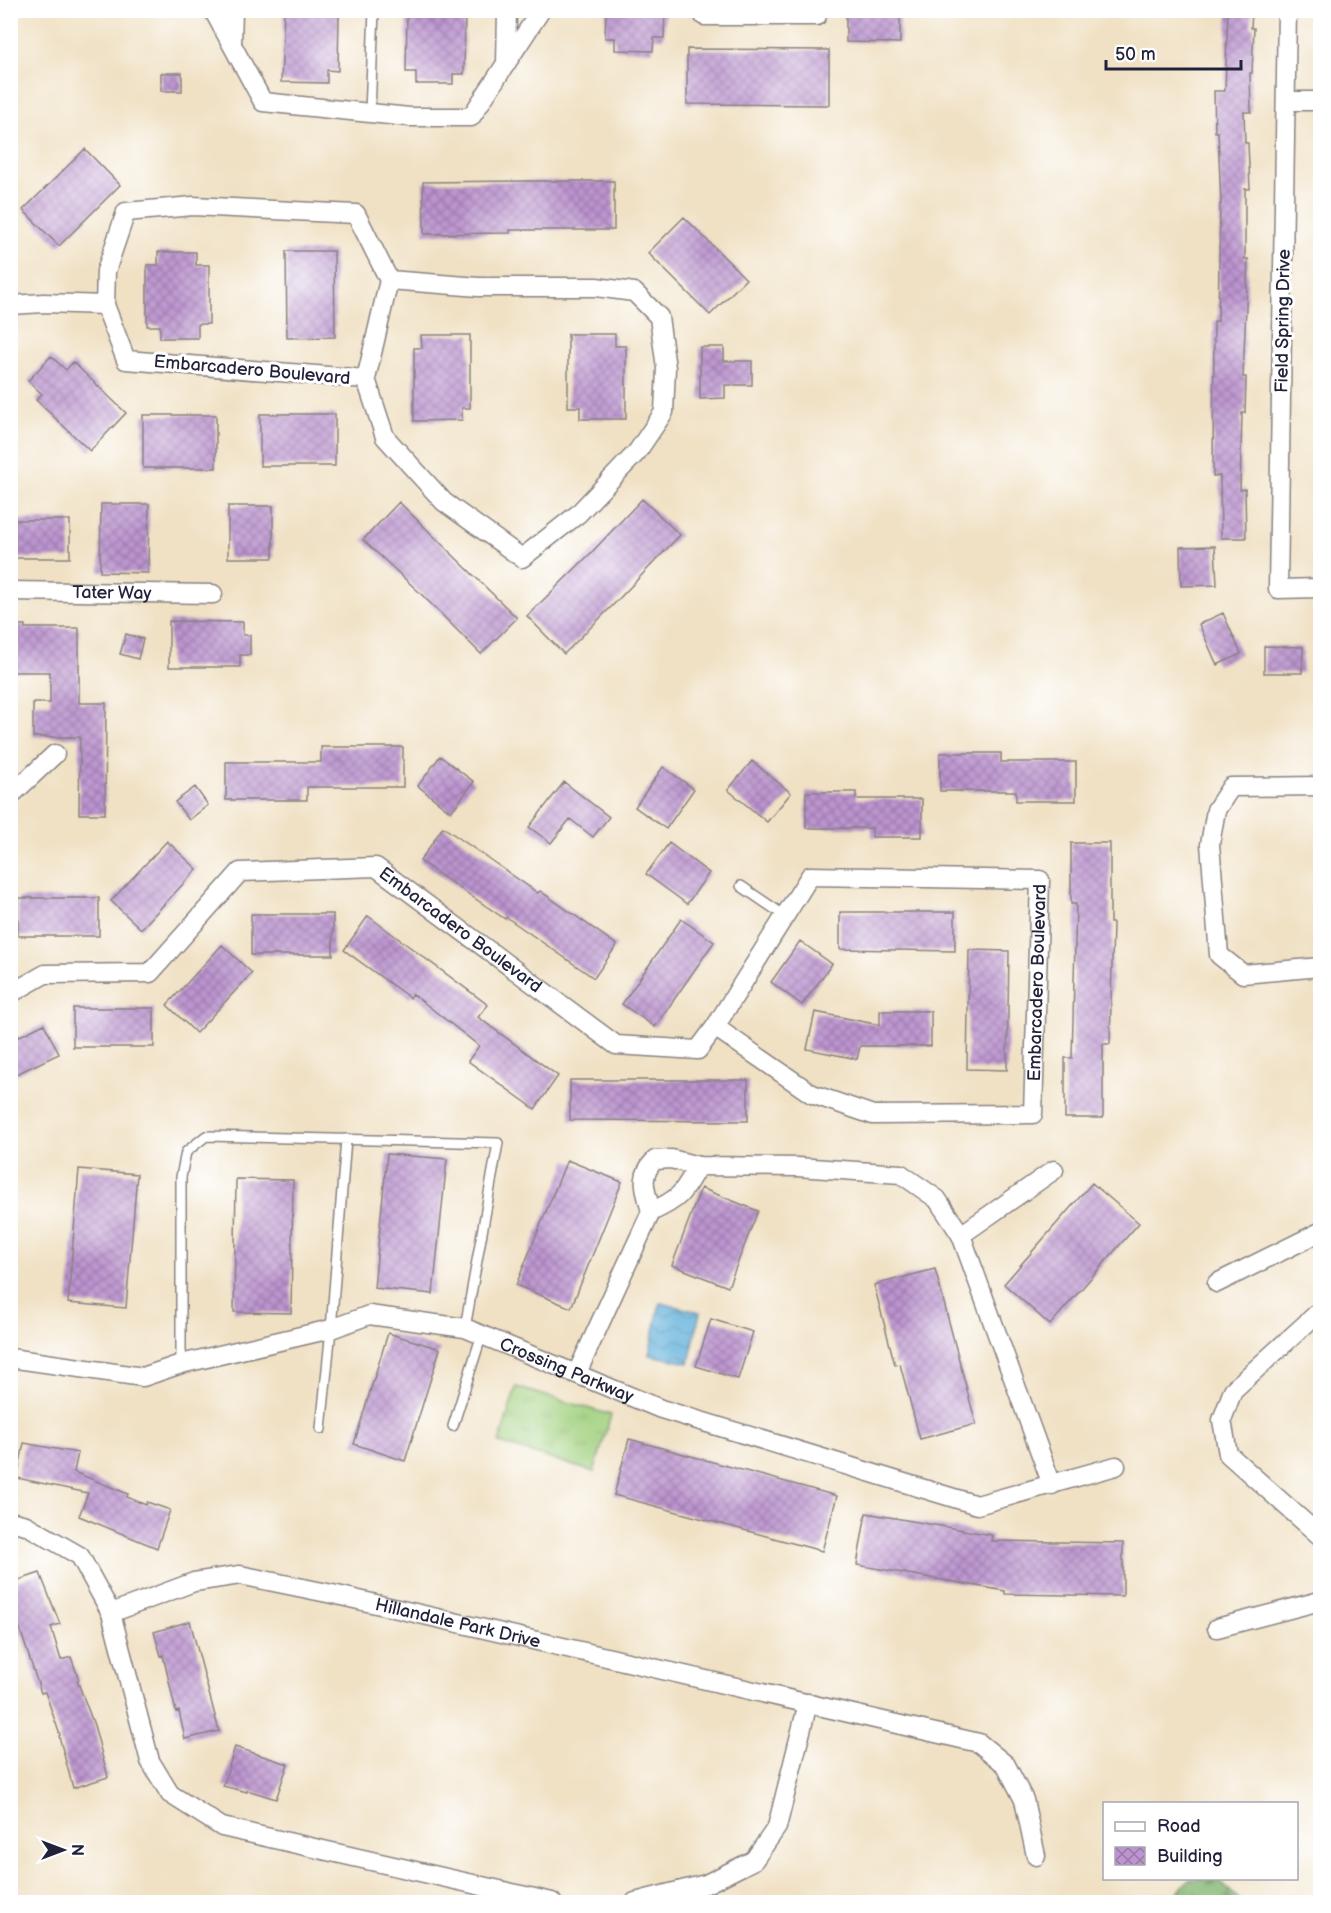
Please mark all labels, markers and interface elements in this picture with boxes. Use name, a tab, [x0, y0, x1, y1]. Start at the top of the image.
scale bar	[1106, 33, 1241, 71]
text: 50 m	[1115, 44, 1156, 65]
street label: Field Spring Drive	[1271, 248, 1295, 393]
street label: Embarcadero Boulevard	[153, 351, 351, 389]
street label: Tater Way	[72, 581, 153, 604]
street label: Embarcadero Boulevard	[375, 862, 546, 997]
street label: Embarcadero Boulevard	[1023, 884, 1050, 1082]
street label: Crossing Parkway	[497, 1333, 638, 1407]
street label: Hillandale Park Drive	[373, 1594, 543, 1652]
legend	[1103, 1802, 1298, 1880]
text: Road	[1157, 1816, 1201, 1837]
north arrow	[33, 1820, 93, 1880]
text: N	[67, 1844, 86, 1856]
text: Building	[1157, 1846, 1223, 1867]

